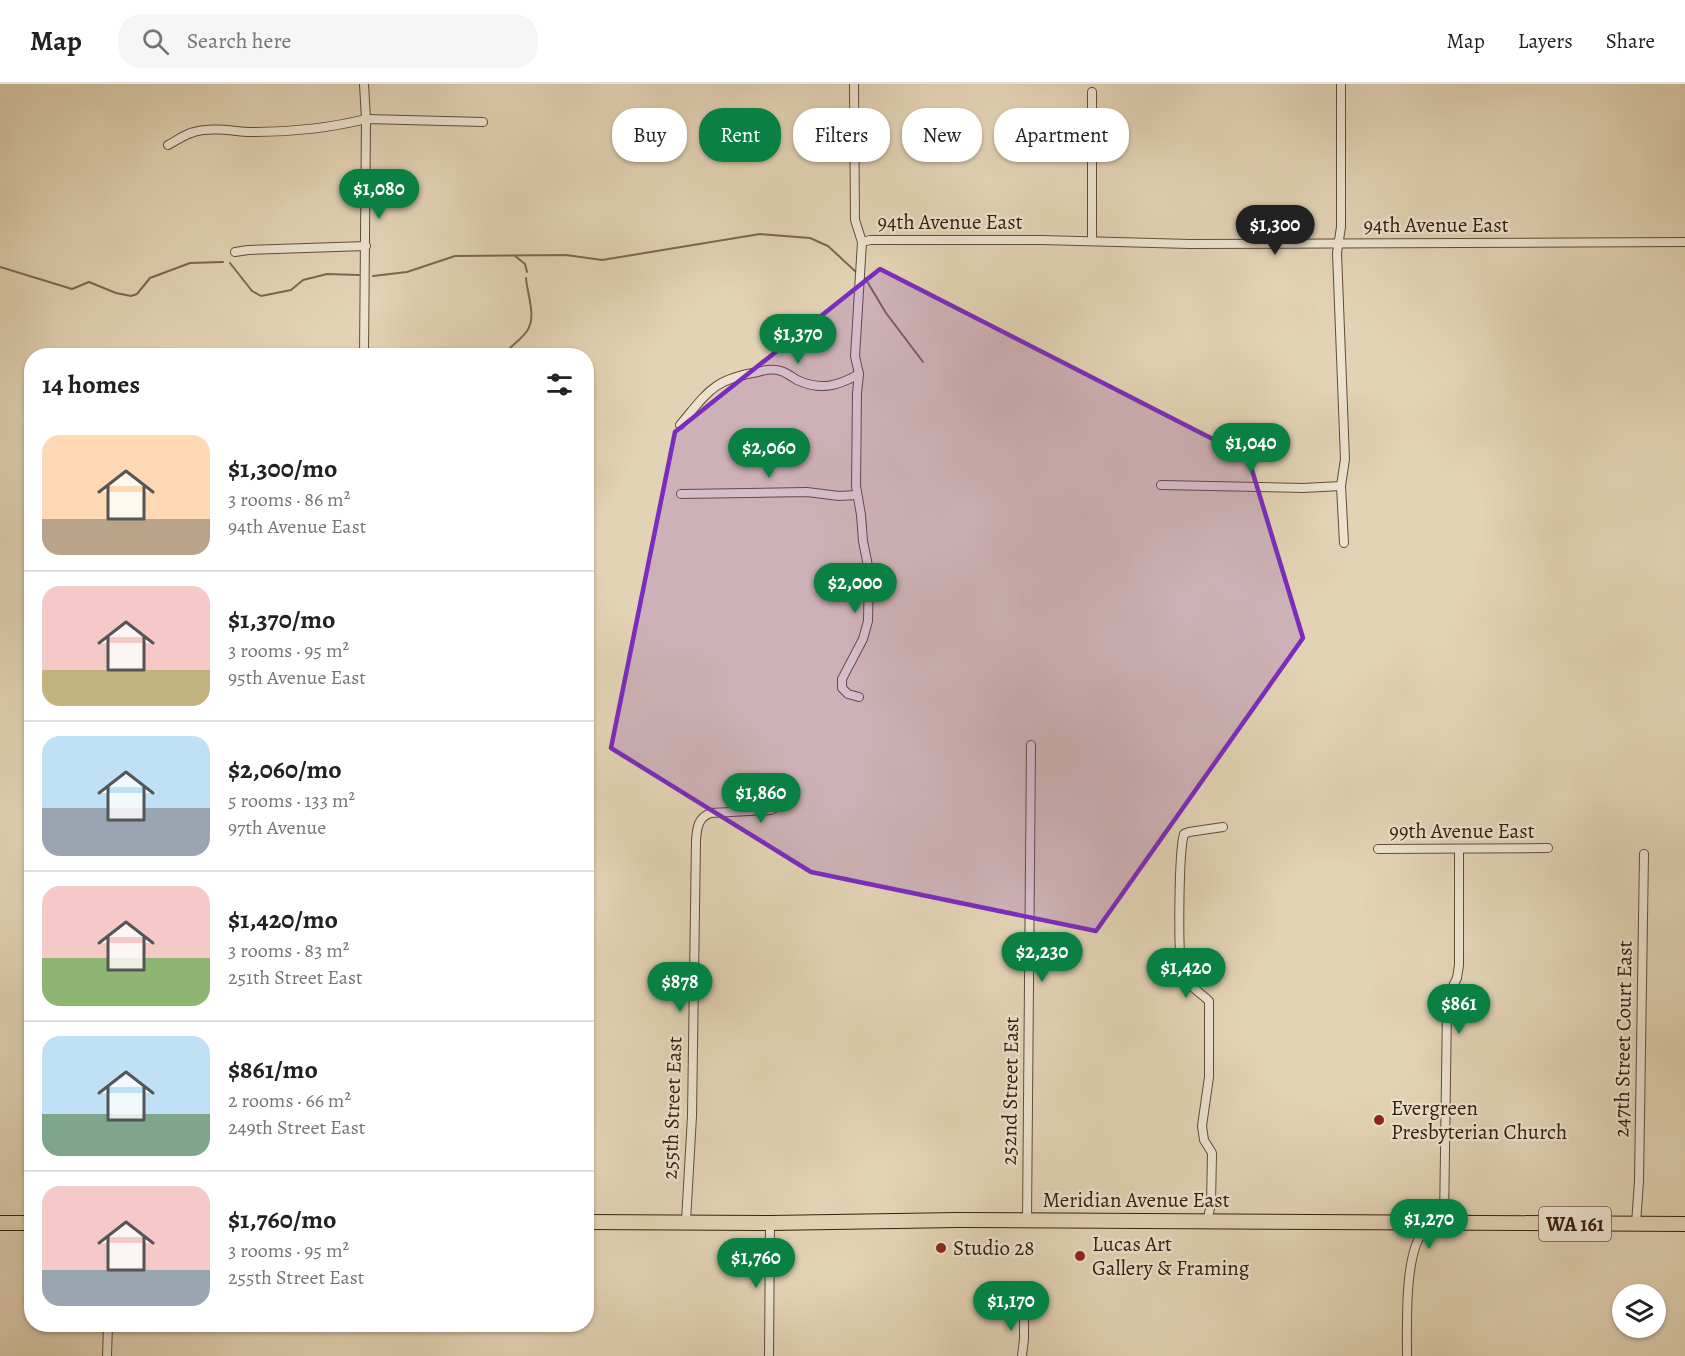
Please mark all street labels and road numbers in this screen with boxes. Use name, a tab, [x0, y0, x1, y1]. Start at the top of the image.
street label: 94th Avenue East	[877, 208, 1023, 236]
street label: 94th Avenue East	[1363, 211, 1509, 239]
street label: 99th Avenue East	[1389, 817, 1535, 845]
street label: 247th Street Court East	[1607, 940, 1639, 1138]
street label: 252nd Street East	[995, 1016, 1025, 1166]
street label: 255th Street East	[656, 1036, 688, 1180]
street label: Meridian Avenue East	[1042, 1186, 1230, 1214]
road number: WA 161	[1539, 1207, 1611, 1241]

